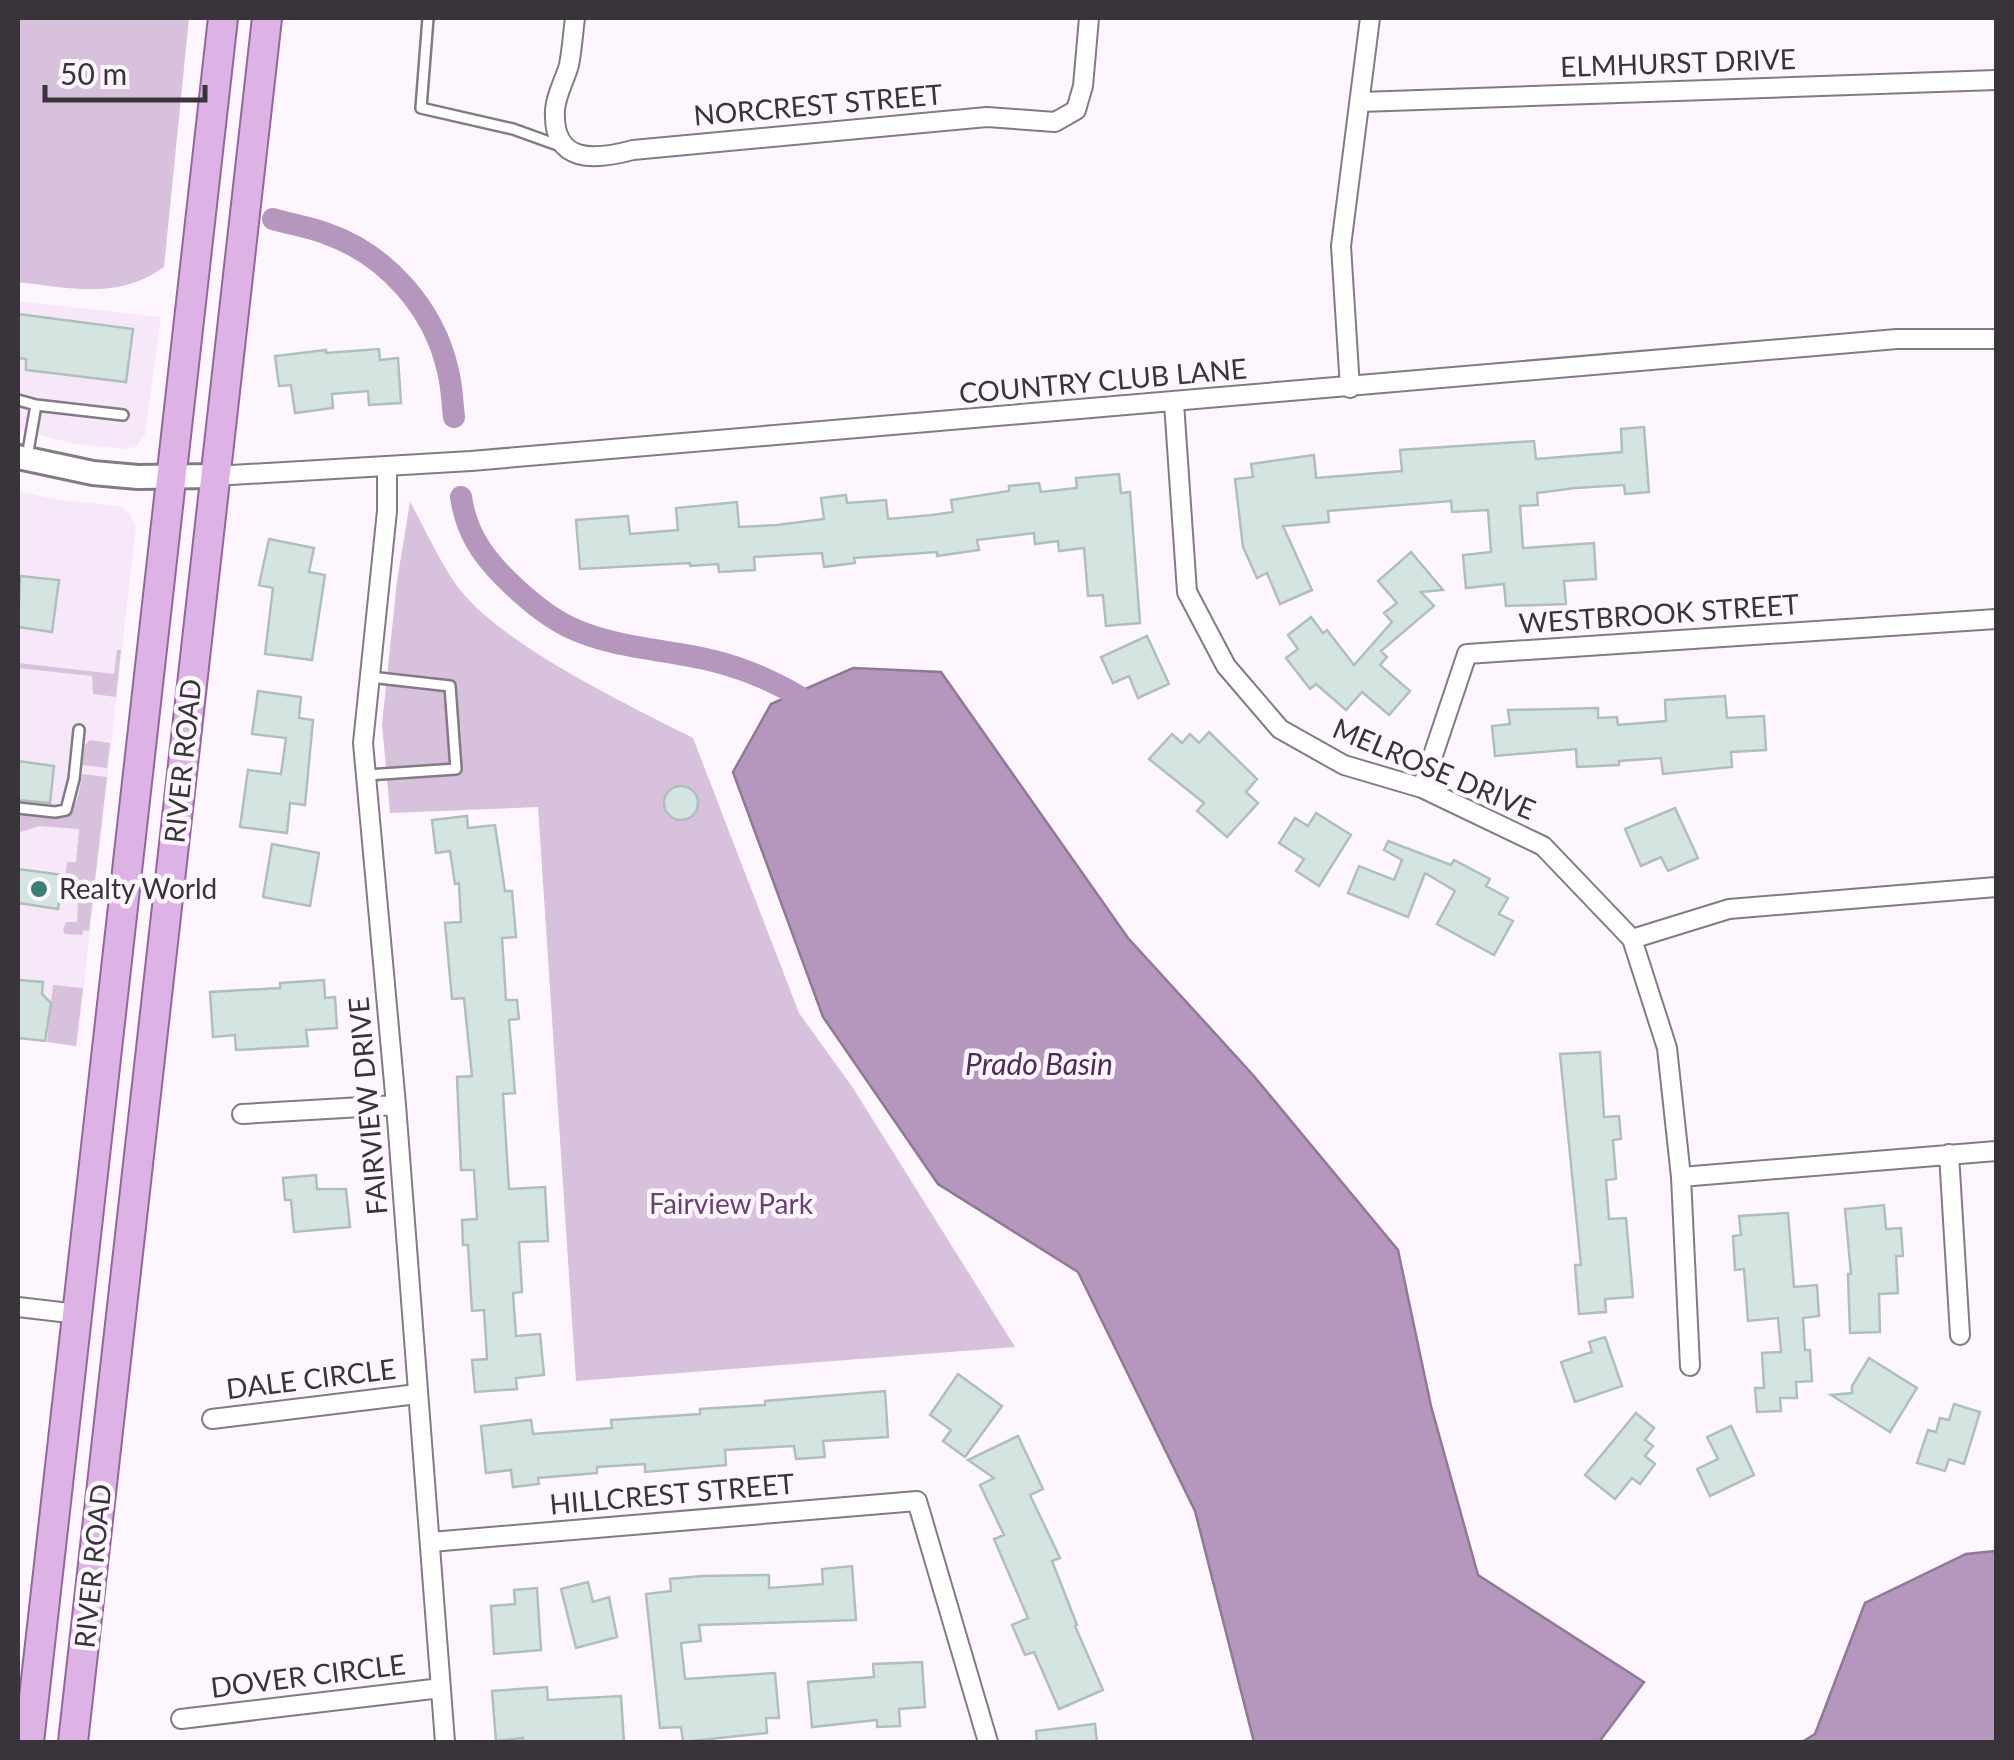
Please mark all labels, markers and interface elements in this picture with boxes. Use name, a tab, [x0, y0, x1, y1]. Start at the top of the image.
scale bar	[45, 40, 205, 102]
street label: ELMHURST DRIVE	[1559, 41, 1796, 83]
text: 50 m	[60, 55, 127, 91]
street label: NORCREST STREET	[692, 76, 944, 132]
street label: COUNTRY CLUB LANE	[958, 350, 1248, 410]
street label: WESTBROOK STREET	[1518, 586, 1801, 640]
street label: RIVER ROAD	[156, 677, 208, 845]
street label: MELROSE DRIVE	[1328, 710, 1541, 826]
place label: Realty World	[59, 871, 217, 905]
marker: Realty World	[28, 878, 50, 900]
street label: FAIRVIEW DRIVE	[341, 996, 393, 1216]
water label: Prado Basin	[965, 1045, 1113, 1081]
park label: Fairview Park	[649, 1186, 814, 1220]
street label: DALE CIRCLE	[224, 1351, 398, 1405]
street label: HILLCREST STREET	[548, 1465, 796, 1521]
street label: RIVER ROAD	[66, 1482, 118, 1650]
street label: DOVER CIRCLE	[208, 1646, 407, 1704]

